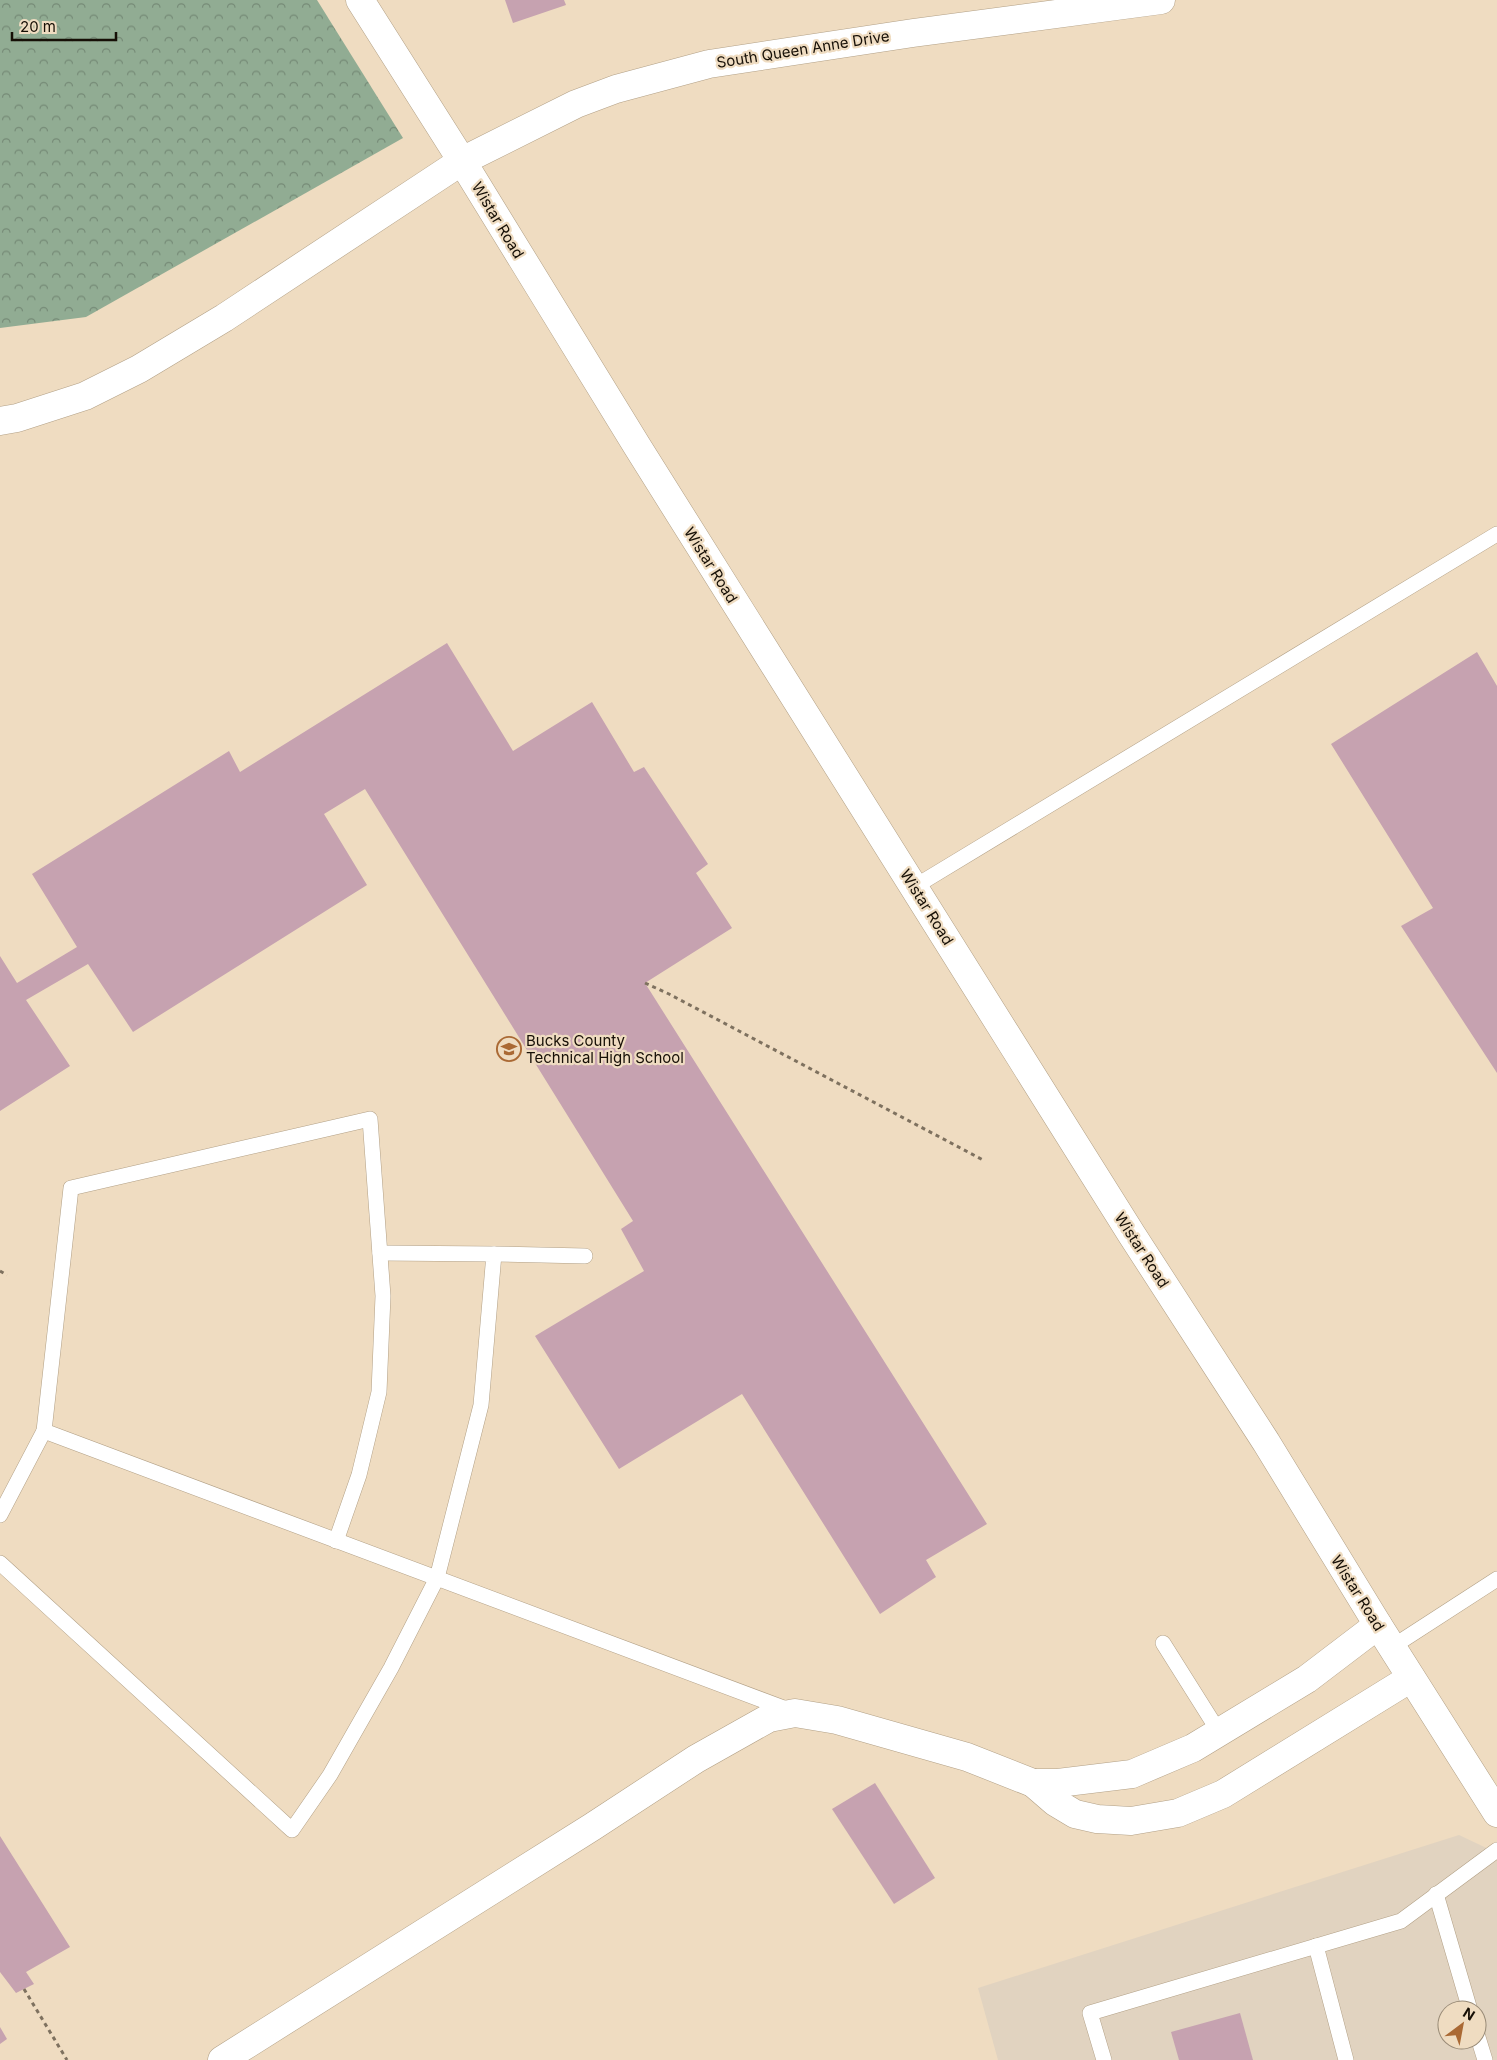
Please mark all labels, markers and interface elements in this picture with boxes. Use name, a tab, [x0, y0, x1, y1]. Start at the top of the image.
scale bar	[12, 10, 116, 42]
text: 20 m	[20, 17, 56, 36]
street label: South Queen Anne Drive	[715, 26, 891, 72]
street label: Wistar Road	[468, 178, 528, 262]
street label: Wistar Road	[680, 524, 742, 606]
street label: Wistar Road	[896, 866, 958, 948]
place label: Bucks County Technical High School	[526, 1031, 684, 1067]
school or university icon: Bucks County Technical High School	[496, 1036, 522, 1062]
street label: Wistar Road	[1111, 1209, 1173, 1291]
street label: Wistar Road	[1327, 1552, 1389, 1634]
north arrow	[1437, 2000, 1487, 2050]
text: N	[1460, 2004, 1478, 2024]

